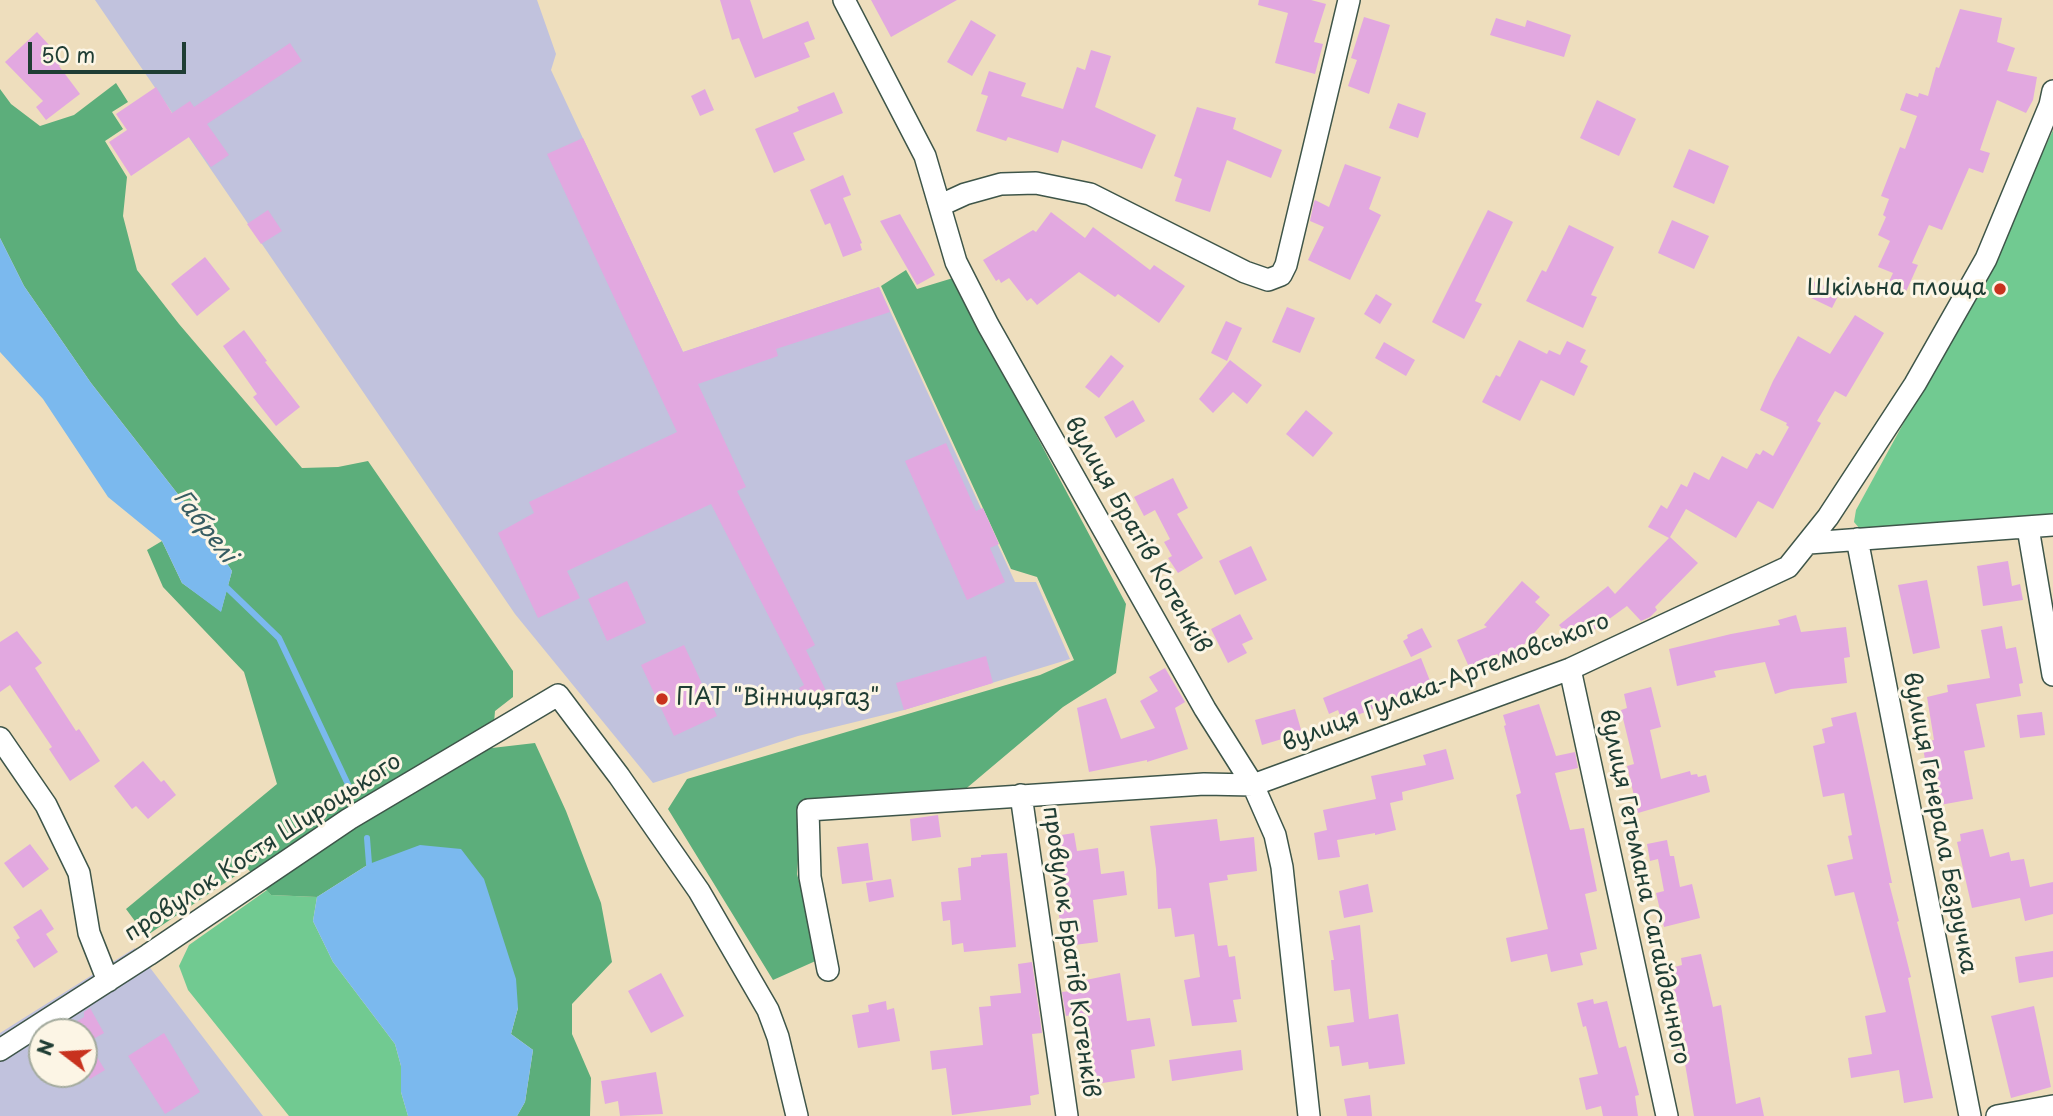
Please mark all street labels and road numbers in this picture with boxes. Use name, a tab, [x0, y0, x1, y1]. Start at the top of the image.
street label: вулиця Братів Котенків	[1058, 412, 1216, 658]
street label: вулиця Гулака-Артемовського	[1278, 608, 1614, 758]
street label: вулиця Генерала Безручка	[1896, 670, 1982, 976]
street label: вулиця Гетьмана Сагайдачного	[1593, 707, 1695, 1067]
street label: провулок Костя Широцького	[119, 748, 407, 948]
street label: провулок Братів Котенків	[1036, 804, 1104, 1100]

